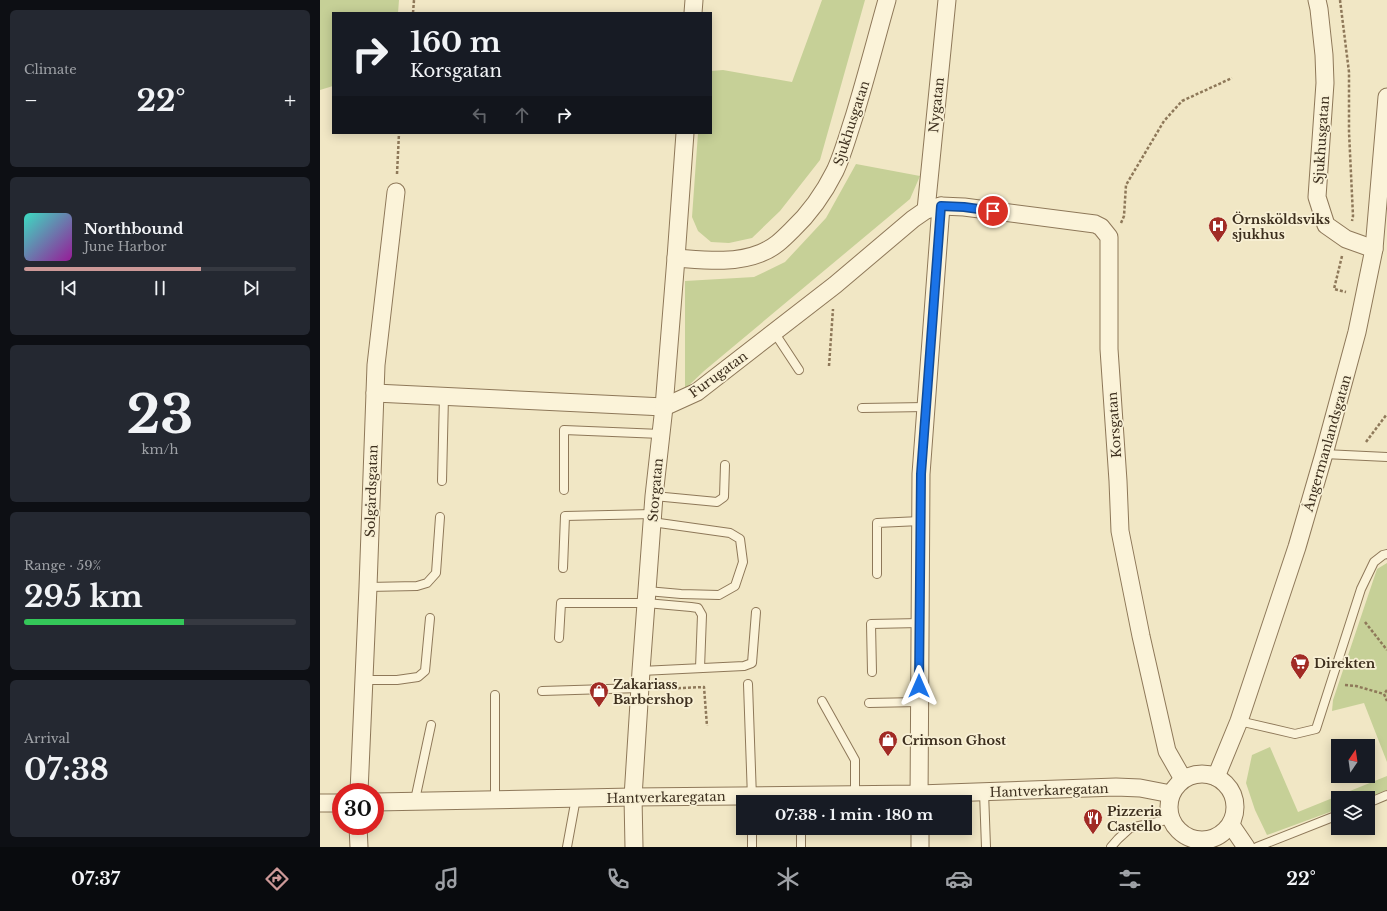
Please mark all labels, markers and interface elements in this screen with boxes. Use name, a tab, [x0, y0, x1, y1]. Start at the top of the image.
text: 160 m	[410, 25, 501, 60]
icon: right	[344, 28, 396, 80]
text: Korsgatan	[410, 60, 502, 82]
text: Climate	[24, 61, 77, 78]
street label: Nygatan	[925, 77, 948, 134]
street label: Sjukhusgatan	[830, 78, 873, 168]
text: 22°	[136, 82, 185, 119]
text: −	[24, 87, 38, 114]
text: +	[284, 87, 296, 114]
street label: Sjukhusgatan	[1310, 95, 1333, 185]
icon: left	[469, 104, 491, 126]
icon: ahead	[511, 104, 533, 126]
icon: right	[553, 104, 575, 126]
pin	[976, 194, 1010, 228]
icon: arrive	[982, 200, 1004, 222]
place label: Örnsköldsviks sjukhus	[1232, 211, 1330, 243]
hospital icon: Örnsköldsviks sjukhus	[1207, 215, 1229, 243]
text: Northbound	[84, 219, 183, 238]
text: June Harbor	[84, 238, 166, 255]
icon: previous	[58, 277, 80, 299]
icon: pause	[149, 277, 171, 299]
icon: next	[240, 277, 262, 299]
street label: Furugatan	[686, 347, 751, 401]
street label: Ångermanlandsgatan	[1300, 373, 1355, 515]
text: 23	[127, 383, 193, 447]
street label: Korsgatan	[1104, 391, 1125, 459]
text: km/h	[142, 441, 178, 458]
street label: Solgårdsgatan	[361, 444, 382, 538]
street label: Storgatan	[644, 457, 667, 523]
text: Range · 59%	[24, 557, 101, 574]
text: 295 km	[24, 578, 143, 615]
supermarket icon: Direkten	[1289, 652, 1311, 680]
place label: Direkten	[1314, 655, 1376, 672]
position arrow	[898, 665, 940, 707]
place label: Zakariass Barbershop	[613, 676, 693, 708]
shop icon: Zakariass Barbershop	[588, 680, 610, 708]
shop icon: Crimson Ghost	[877, 729, 899, 757]
text: Arrival	[24, 730, 70, 747]
place label: Crimson Ghost	[902, 732, 1006, 749]
north arrow	[1331, 739, 1375, 783]
map controls	[1331, 739, 1375, 835]
text: 07:38	[24, 751, 109, 788]
street label: Hantverkaregatan	[989, 780, 1109, 801]
speed limit sign: 30	[332, 783, 384, 835]
street label: Hantverkaregatan	[606, 788, 726, 807]
button: layers	[1331, 791, 1375, 835]
place label: Pizzeria Castello	[1107, 803, 1163, 835]
text: 07:38 · 1 min · 180 m	[775, 805, 933, 824]
restaurant icon: Pizzeria Castello	[1082, 807, 1104, 835]
icon: directions	[263, 865, 291, 893]
icon: music	[433, 865, 461, 893]
icon: phone	[604, 865, 632, 893]
icon: climate	[774, 865, 802, 893]
icon: car	[945, 865, 973, 893]
icon: filters	[1116, 865, 1144, 893]
text: 07:37	[71, 868, 120, 890]
text: 22°	[1286, 868, 1316, 890]

